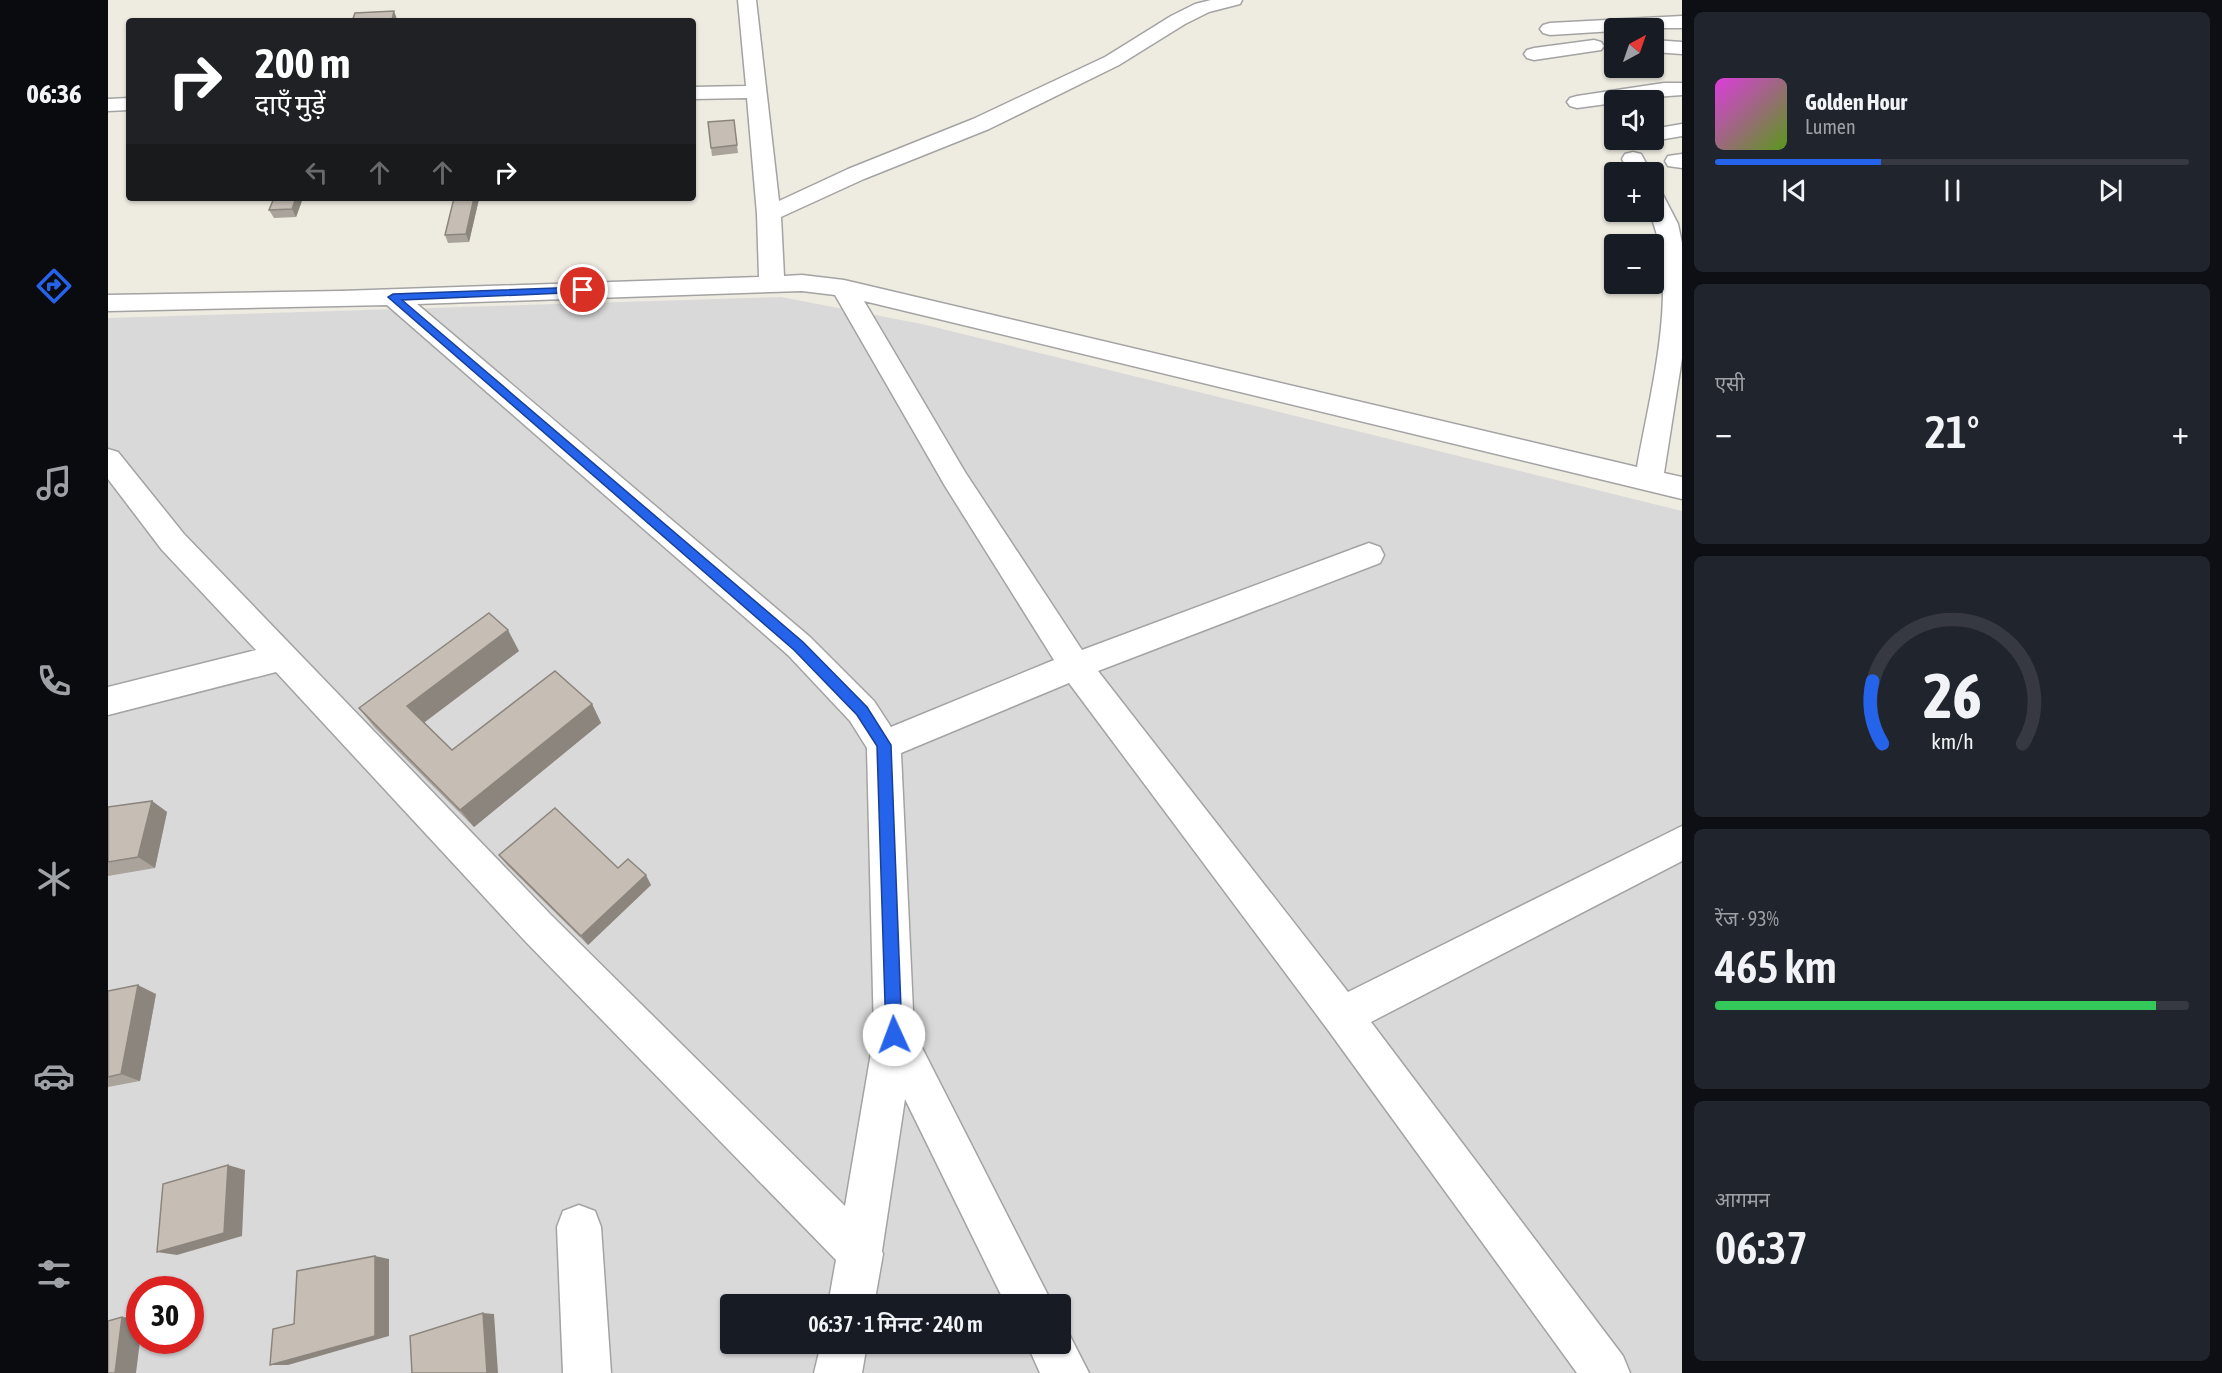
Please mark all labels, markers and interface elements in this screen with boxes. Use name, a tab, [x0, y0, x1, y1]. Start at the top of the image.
north arrow	[1604, 18, 1664, 78]
map controls	[1604, 18, 1664, 294]
text: 200 m	[255, 39, 350, 87]
icon: right	[156, 42, 234, 120]
text: 06:36	[26, 78, 82, 109]
text: दाएँ मुड़ें	[255, 89, 326, 120]
text: Golden Hour	[1805, 89, 1907, 115]
button: sound	[1604, 90, 1664, 150]
text: Lumen	[1805, 115, 1856, 138]
icon: left	[300, 156, 333, 189]
icon: ahead	[363, 156, 396, 189]
icon: ahead	[426, 156, 459, 189]
icon: right	[489, 156, 522, 189]
button: +	[1604, 162, 1664, 222]
icon: previous	[1778, 174, 1811, 207]
icon: pause	[1936, 174, 1969, 207]
icon: next	[2094, 174, 2127, 207]
button: −	[1604, 234, 1664, 294]
pin	[557, 264, 608, 315]
icon: directions	[33, 265, 75, 307]
icon: arrive	[566, 273, 599, 306]
text: एसी	[1715, 372, 1745, 395]
text: 21°	[1925, 406, 1979, 458]
text: −	[1715, 413, 1732, 451]
text: +	[2172, 413, 2189, 451]
icon: music	[33, 462, 75, 504]
icon: phone	[33, 660, 75, 702]
text: 26	[1923, 660, 1981, 731]
text: km/h	[1931, 729, 1973, 754]
icon: climate	[33, 858, 75, 900]
text: रेंज · 93%	[1715, 907, 1779, 930]
text: 465 km	[1715, 941, 1837, 993]
position arrow	[862, 1003, 926, 1067]
icon: car	[33, 1055, 75, 1097]
text: आगमन	[1715, 1188, 1770, 1211]
text: 06:37	[1715, 1222, 1808, 1274]
icon: filters	[33, 1253, 75, 1295]
speed limit sign: 30	[126, 1276, 204, 1354]
text: 06:37 · 1 मिनट · 240 m	[808, 1311, 983, 1337]

